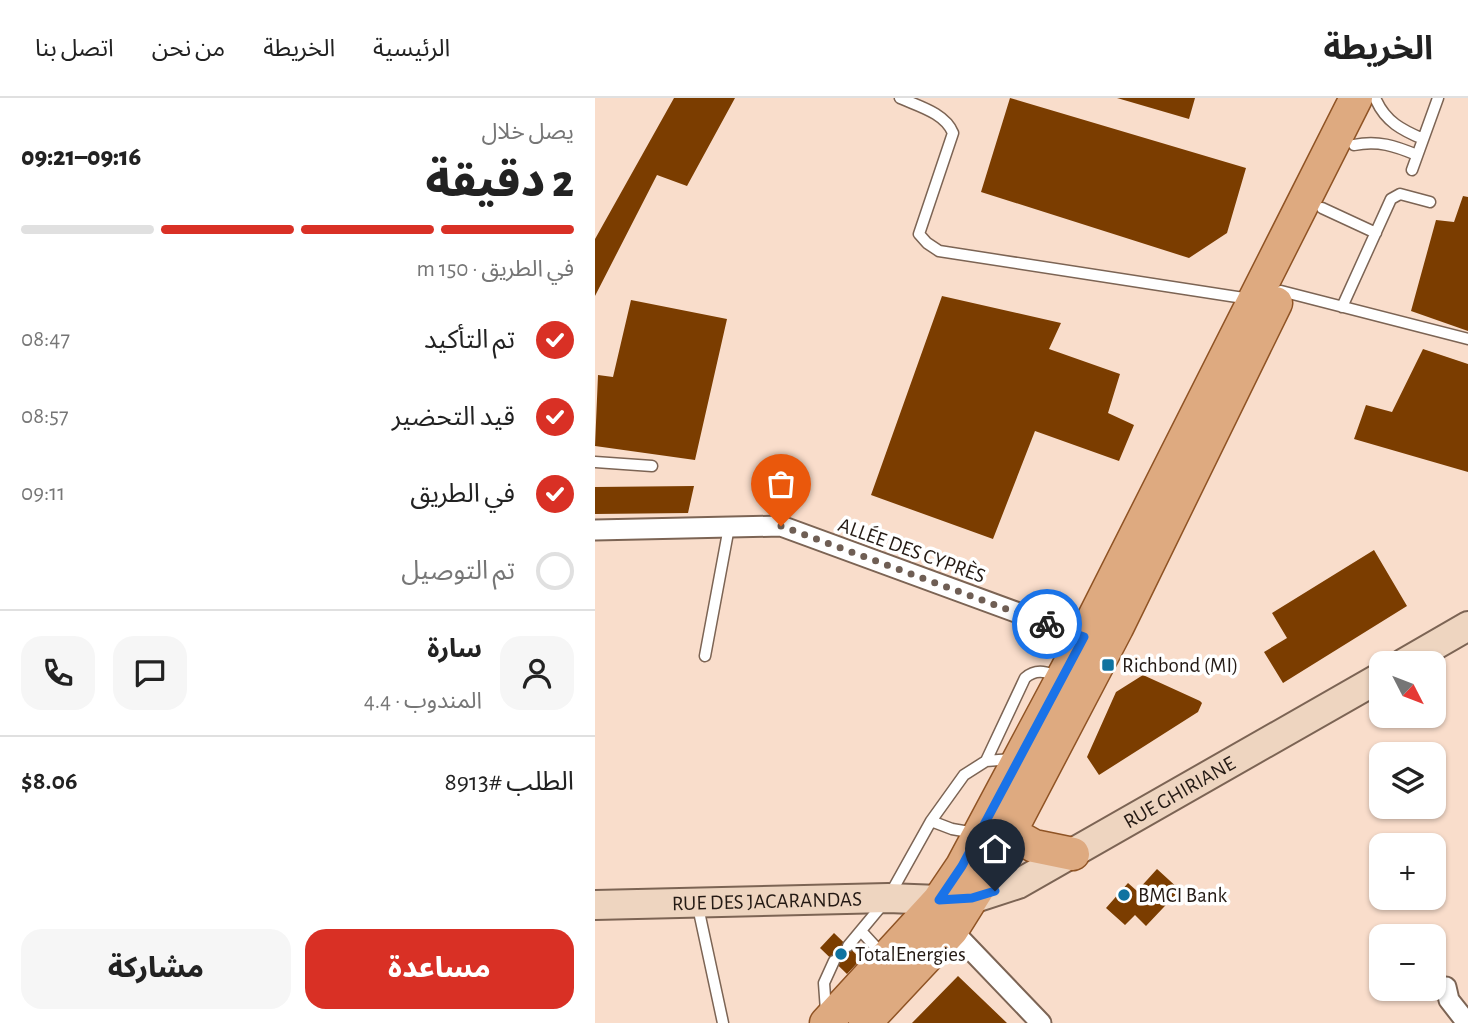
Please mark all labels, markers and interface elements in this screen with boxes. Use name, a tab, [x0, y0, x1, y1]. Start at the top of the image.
text: الخريطة	[1323, 33, 1433, 66]
text: اتصل بنا	[35, 37, 114, 61]
text: من نحن	[152, 37, 225, 61]
text: الخريطة	[263, 37, 335, 61]
text: الرئيسية	[373, 37, 450, 61]
text: يصل خلال	[481, 121, 574, 144]
text: 09:16–09:21	[21, 144, 141, 170]
text: 2 دقيقة	[425, 159, 574, 205]
text: في الطريق · 150 m	[417, 258, 574, 281]
icon: check	[536, 321, 574, 359]
text: تم التأكيد	[424, 327, 515, 353]
text: 08:47	[21, 328, 70, 351]
icon: check	[536, 398, 574, 436]
text: قيد التحضير	[392, 404, 515, 430]
text: 08:57	[21, 405, 69, 428]
pin	[751, 454, 811, 526]
icon: bag	[762, 465, 800, 503]
icon: check	[536, 475, 574, 513]
text: في الطريق	[410, 481, 515, 507]
text: 09:11	[21, 482, 65, 505]
street label: ALLÉE DES CYPRÈS	[835, 512, 989, 587]
text: تم التوصيل	[401, 558, 515, 584]
courier	[1012, 589, 1082, 659]
icon: bike	[1028, 605, 1066, 643]
button: phone	[21, 636, 95, 710]
button: chat	[113, 636, 187, 710]
text: سارة	[427, 636, 482, 662]
button: person	[500, 636, 574, 710]
north arrow	[1369, 651, 1445, 728]
map controls	[1369, 651, 1446, 1001]
place label: Richbond (MI)	[1122, 655, 1239, 676]
marker: Richbond (MI)	[1100, 657, 1116, 673]
text: المندوب · 4.4	[364, 690, 482, 713]
button: layers	[1369, 742, 1446, 819]
street label: RUE GHIRIANE	[1120, 753, 1239, 833]
text: $8.06	[21, 768, 78, 794]
text: الطلب #8913	[444, 769, 574, 795]
pin	[965, 819, 1025, 891]
icon: home	[976, 830, 1014, 868]
button: +	[1369, 833, 1446, 910]
place label: BMCI Bank	[1138, 885, 1227, 906]
marker: BMCI Bank	[1116, 887, 1132, 903]
street label: RUE DES JACARANDAS	[672, 889, 862, 914]
button: −	[1369, 924, 1446, 1001]
button: مشاركة	[21, 929, 291, 1009]
button: مساعدة	[305, 929, 574, 1009]
place label: TotalEnergies	[855, 944, 966, 965]
marker: TotalEnergies	[833, 946, 849, 962]

